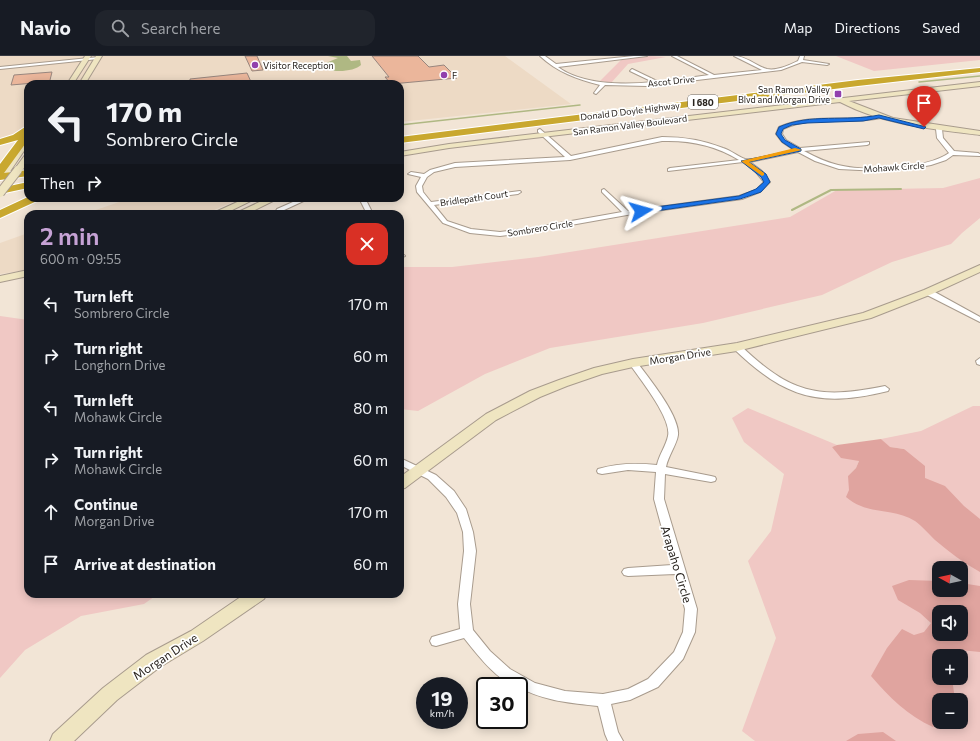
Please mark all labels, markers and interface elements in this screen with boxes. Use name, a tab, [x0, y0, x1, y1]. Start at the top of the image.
search box	[95, 10, 375, 46]
text: Navio	[20, 16, 71, 39]
icon: search	[109, 17, 131, 39]
text: Search here	[141, 19, 220, 37]
text: Map	[784, 19, 813, 36]
text: Directions	[835, 19, 900, 36]
text: Saved	[922, 19, 960, 36]
marker: Visitor Reception	[250, 60, 260, 70]
place label: Visitor Reception	[263, 60, 334, 71]
marker: F	[439, 70, 449, 80]
place label: F	[452, 70, 457, 81]
street label: Ascot Drive	[647, 73, 695, 89]
place label: San Ramon Valley Blvd and Morgan Drive	[738, 84, 830, 105]
pin	[907, 86, 941, 127]
marker: San Ramon Valley Blvd and Morgan Drive	[833, 89, 843, 99]
icon: arrive	[913, 92, 935, 114]
text: 170 m	[106, 94, 182, 128]
road number: I 680	[688, 95, 718, 109]
icon: left	[40, 96, 92, 148]
street label: Donald D Doyle Highway	[580, 99, 681, 123]
street label: San Ramon Valley Boulevard	[572, 113, 688, 137]
text: Sombrero Circle	[106, 128, 238, 150]
street label: Mohawk Circle	[863, 159, 925, 175]
icon: right	[83, 172, 105, 194]
text: Then	[40, 174, 75, 192]
street label: Bridlepath Court	[439, 188, 509, 208]
position arrow	[620, 190, 662, 232]
street label: Sombrero Circle	[507, 217, 574, 239]
text: 2 min	[40, 221, 99, 250]
button: close	[346, 223, 388, 265]
text: 600 m · 09:55	[40, 251, 121, 267]
text: Turn left	[74, 287, 133, 305]
icon: left	[40, 293, 62, 315]
text: 170 m	[348, 295, 388, 313]
text: Sombrero Circle	[74, 305, 169, 321]
text: Turn right	[74, 339, 143, 357]
icon: right	[40, 345, 62, 367]
street label: Morgan Drive	[648, 345, 712, 367]
text: 60 m	[353, 347, 388, 365]
text: Longhorn Drive	[74, 357, 165, 373]
text: Turn left	[74, 391, 133, 409]
icon: left	[40, 397, 62, 419]
text: 80 m	[353, 399, 388, 417]
text: Mohawk Circle	[74, 409, 162, 425]
text: Turn right	[74, 443, 143, 461]
icon: right	[40, 449, 62, 471]
text: 60 m	[353, 451, 388, 469]
text: Mohawk Circle	[74, 461, 162, 477]
text: Continue	[74, 495, 138, 513]
icon: ahead	[40, 501, 62, 523]
text: 170 m	[348, 503, 388, 521]
text: Morgan Drive	[74, 513, 154, 529]
street label: Arapaho Circle	[659, 524, 695, 604]
icon: arrive	[40, 553, 62, 575]
text: Arrive at destination	[74, 555, 216, 573]
text: 60 m	[353, 555, 388, 573]
north arrow	[932, 561, 968, 597]
map controls	[932, 561, 968, 729]
button: sound	[932, 605, 968, 641]
street label: Morgan Drive	[130, 630, 200, 682]
button: +	[932, 649, 968, 685]
speed limit sign: 30	[476, 677, 528, 729]
text: 19	[431, 686, 453, 710]
button: −	[932, 693, 968, 729]
text: km/h	[430, 707, 454, 719]

